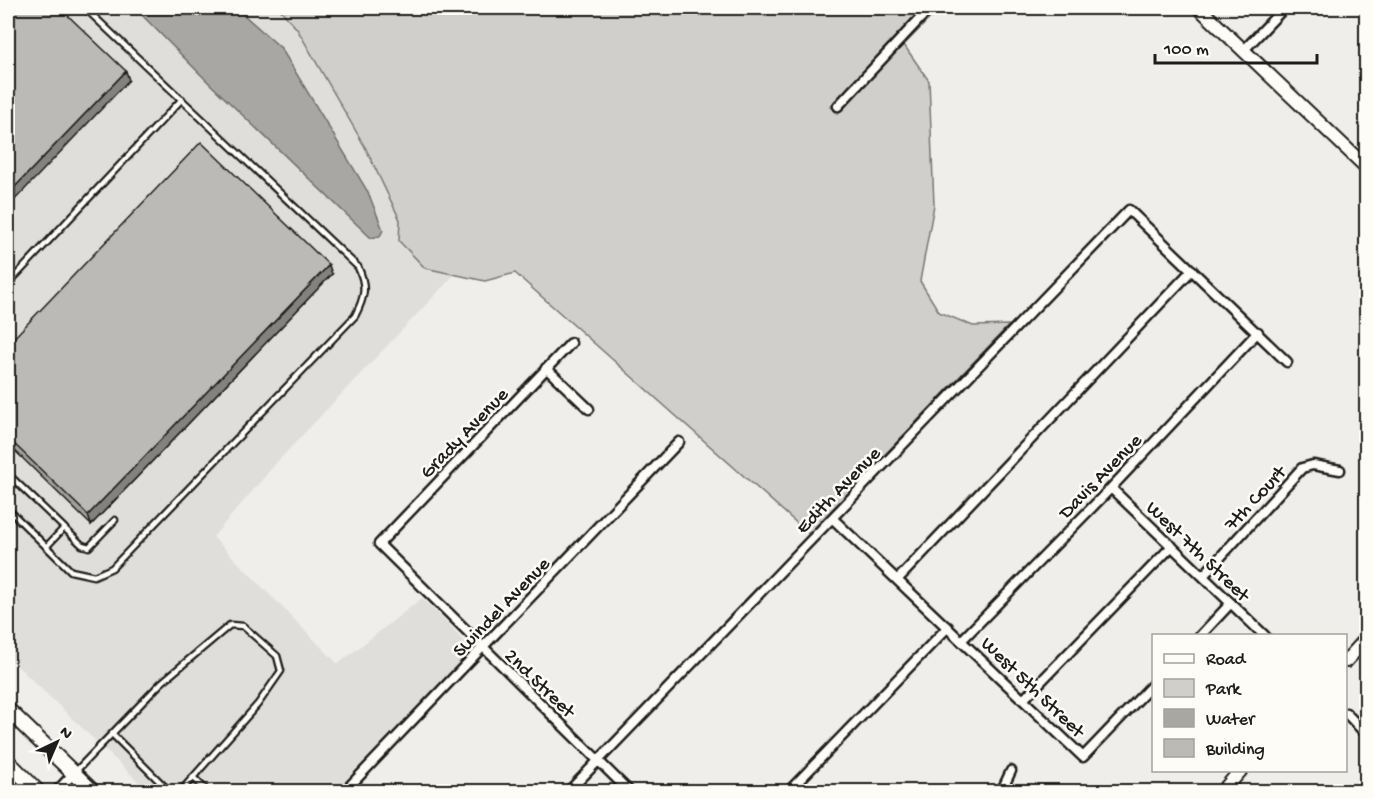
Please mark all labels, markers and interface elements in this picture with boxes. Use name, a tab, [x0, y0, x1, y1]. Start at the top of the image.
scale bar	[1155, 27, 1317, 65]
text: 100 m	[1163, 40, 1209, 61]
street label: Grady Avenue	[417, 384, 515, 485]
street label: Davis Avenue	[1054, 430, 1148, 526]
street label: Edith Avenue	[792, 443, 887, 540]
street label: 7th Court	[1220, 461, 1293, 537]
street label: West 7th Street	[1140, 497, 1254, 609]
street label: Swindel Avenue	[449, 553, 556, 663]
street label: West 5th Street	[975, 633, 1089, 745]
legend	[1152, 634, 1347, 772]
street label: 2nd Street	[499, 645, 580, 725]
text: Road	[1206, 650, 1247, 671]
text: Park	[1205, 680, 1242, 701]
text: Water	[1206, 710, 1256, 731]
north arrow	[27, 712, 87, 772]
text: N	[55, 723, 76, 745]
text: Building	[1205, 740, 1265, 761]

